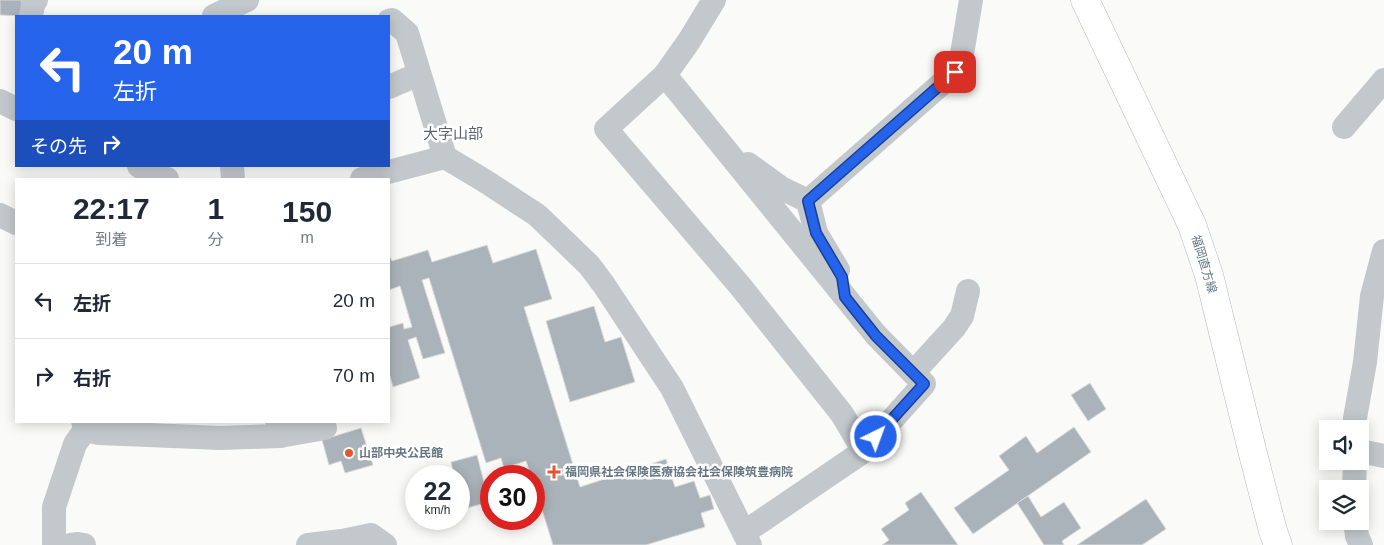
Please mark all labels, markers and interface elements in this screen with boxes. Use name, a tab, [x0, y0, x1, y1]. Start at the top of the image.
text: 20 m	[113, 32, 193, 71]
icon: left	[30, 35, 95, 100]
pin	[934, 51, 976, 93]
icon: arrive	[941, 58, 969, 86]
text: 左折	[113, 79, 157, 104]
district label: 大字山部	[423, 125, 483, 142]
icon: right	[97, 130, 125, 158]
text: その先	[30, 136, 87, 157]
text: 22:17	[73, 192, 150, 225]
text: 1	[207, 192, 224, 225]
text: 150	[282, 195, 332, 228]
text: m	[300, 229, 314, 246]
text: 到着	[95, 231, 127, 248]
text: 分	[208, 231, 224, 248]
street label: 福岡直方線	[1189, 233, 1219, 295]
icon: left	[30, 287, 58, 315]
text: 20 m	[333, 290, 375, 311]
text: 左折	[73, 293, 111, 314]
icon: right	[30, 362, 58, 390]
text: 70 m	[333, 365, 375, 386]
text: 右折	[73, 368, 111, 389]
position arrow	[849, 410, 901, 462]
map controls	[1319, 420, 1369, 530]
button: sound	[1319, 420, 1369, 470]
place label: 山部中央公民館	[359, 446, 443, 460]
marker: 山部中央公民館	[343, 447, 355, 459]
speed limit sign: 30	[480, 465, 545, 530]
marker: 福岡県社会保険医療協会社会保険筑豊病院	[547, 465, 561, 479]
place label: 福岡県社会保険医療協会社会保険筑豊病院	[565, 465, 793, 479]
text: 22	[424, 477, 451, 505]
button: layers	[1319, 480, 1369, 530]
text: km/h	[424, 503, 451, 517]

